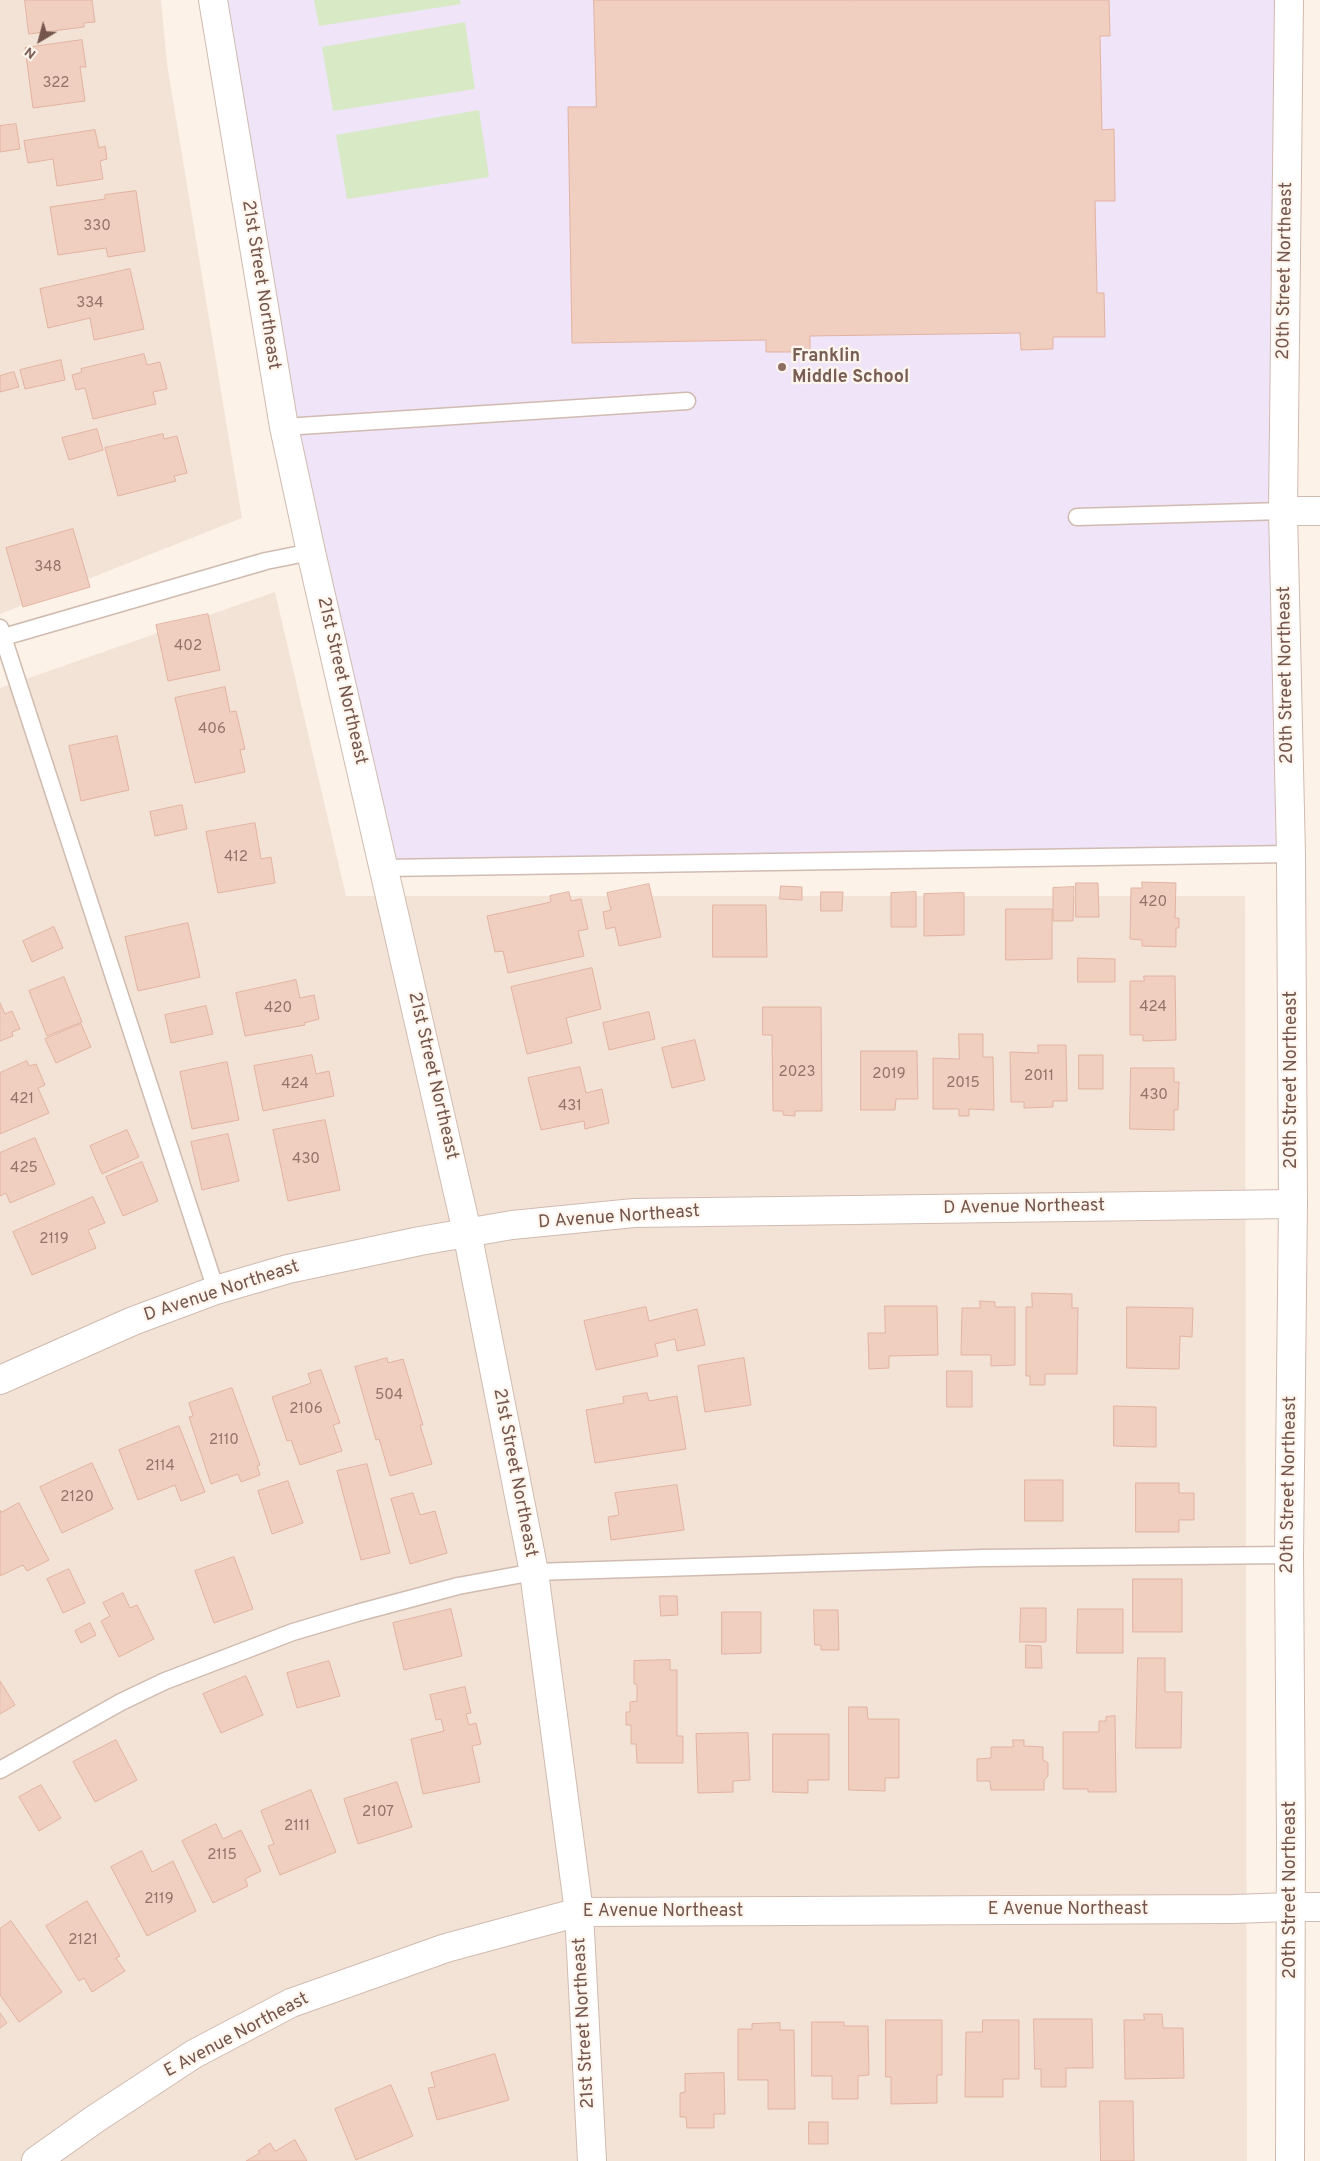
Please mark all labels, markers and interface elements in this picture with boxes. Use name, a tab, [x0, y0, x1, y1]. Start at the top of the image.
north arrow	[15, 15, 65, 65]
text: N	[22, 43, 40, 62]
house number: 322	[42, 75, 70, 93]
street label: 20th Street Northeast	[1274, 182, 1298, 360]
street label: 21st Street Northeast	[236, 199, 284, 371]
house number: 330	[83, 218, 111, 236]
house number: 334	[76, 295, 104, 313]
place label: Franklin Middle School	[792, 346, 909, 388]
marker: Franklin Middle School	[776, 361, 788, 373]
house number: 348	[34, 559, 62, 577]
street label: 20th Street Northeast	[1275, 586, 1299, 764]
street label: 21st Street Northeast	[311, 595, 371, 767]
house number: 402	[174, 638, 202, 656]
house number: 406	[198, 721, 226, 739]
house number: 412	[224, 849, 248, 867]
house number: 420	[1139, 894, 1167, 912]
street label: 21st Street Northeast	[402, 990, 462, 1162]
street label: 20th Street Northeast	[1281, 991, 1303, 1169]
house number: 424	[1139, 999, 1167, 1017]
house number: 420	[264, 1000, 292, 1018]
house number: 2023	[778, 1064, 816, 1082]
house number: 2019	[872, 1066, 906, 1084]
house number: 2011	[1024, 1068, 1054, 1086]
house number: 2015	[946, 1075, 980, 1093]
house number: 424	[281, 1076, 309, 1094]
house number: 430	[1140, 1087, 1168, 1105]
house number: 421	[10, 1091, 34, 1109]
house number: 431	[558, 1098, 582, 1116]
house number: 430	[292, 1151, 320, 1169]
house number: 425	[10, 1160, 38, 1178]
street label: D Avenue Northeast	[943, 1196, 1105, 1220]
street label: D Avenue Northeast	[537, 1202, 701, 1234]
house number: 2119	[39, 1231, 69, 1249]
street label: D Avenue Northeast	[142, 1257, 302, 1327]
house number: 504	[375, 1387, 403, 1405]
street label: 21st Street Northeast	[487, 1387, 541, 1559]
street label: 20th Street Northeast	[1278, 1396, 1302, 1574]
house number: 2106	[289, 1401, 323, 1419]
house number: 2110	[209, 1432, 239, 1450]
house number: 2114	[145, 1458, 175, 1476]
house number: 2120	[60, 1489, 94, 1507]
street label: 20th Street Northeast	[1280, 1801, 1302, 1979]
house number: 2107	[362, 1804, 394, 1822]
house number: 2111	[284, 1818, 310, 1836]
house number: 2115	[207, 1847, 237, 1865]
house number: 2119	[144, 1891, 174, 1909]
street label: E Avenue Northeast	[988, 1899, 1148, 1921]
street label: E Avenue Northeast	[583, 1901, 743, 1923]
house number: 2121	[68, 1932, 98, 1950]
street label: 21st Street Northeast	[570, 1937, 600, 2109]
street label: E Avenue Northeast	[161, 1989, 313, 2083]

